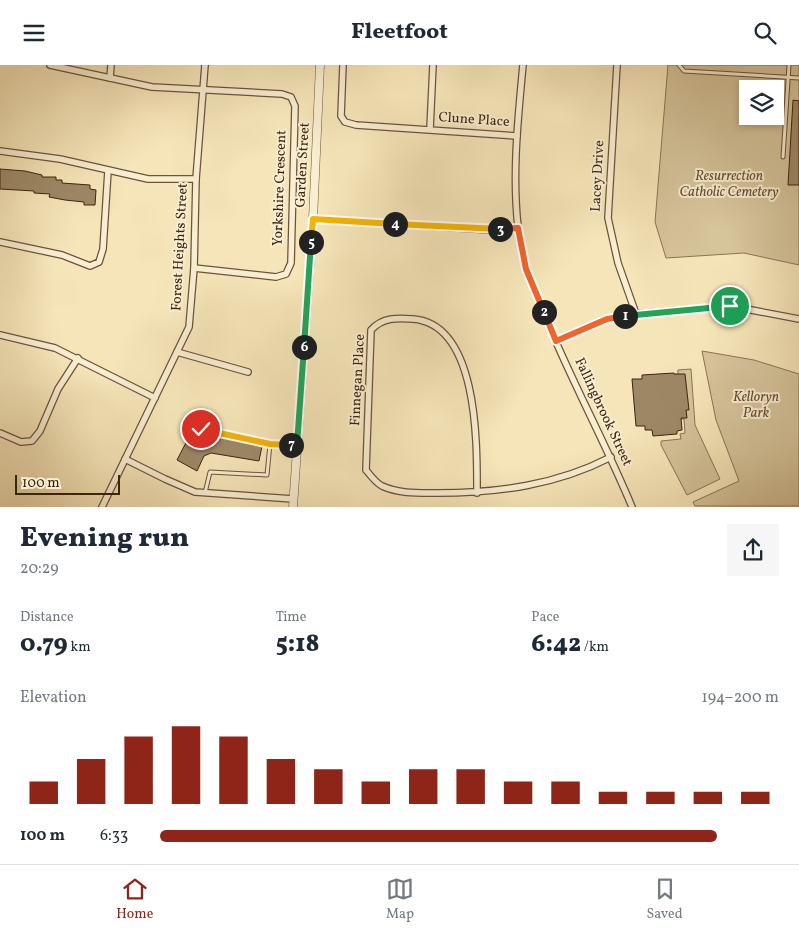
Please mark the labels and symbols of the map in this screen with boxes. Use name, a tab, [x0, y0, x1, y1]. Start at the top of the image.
street label: Clune Place	[438, 108, 511, 132]
street label: Garden Street	[291, 122, 315, 208]
street label: Yorkshire Crescent	[268, 130, 292, 246]
street label: Lacey Drive	[587, 139, 609, 212]
park label: Resurrection Catholic Cemetery	[679, 167, 779, 202]
street label: Forest Heights Street	[167, 182, 193, 311]
pin: 4	[382, 211, 408, 237]
pin: 3	[488, 217, 512, 241]
pin: 5	[298, 229, 324, 255]
pin	[709, 285, 751, 327]
pin: 2	[532, 299, 556, 325]
pin: 1	[612, 303, 638, 329]
street label: Finnegan Place	[346, 333, 370, 427]
pin: 6	[292, 335, 316, 359]
street label: Fallingbrook Street	[570, 355, 636, 469]
park label: Kelloryn Park	[733, 388, 779, 423]
pin	[180, 408, 222, 450]
pin: 7	[278, 433, 304, 457]
scale bar	[15, 472, 120, 495]

